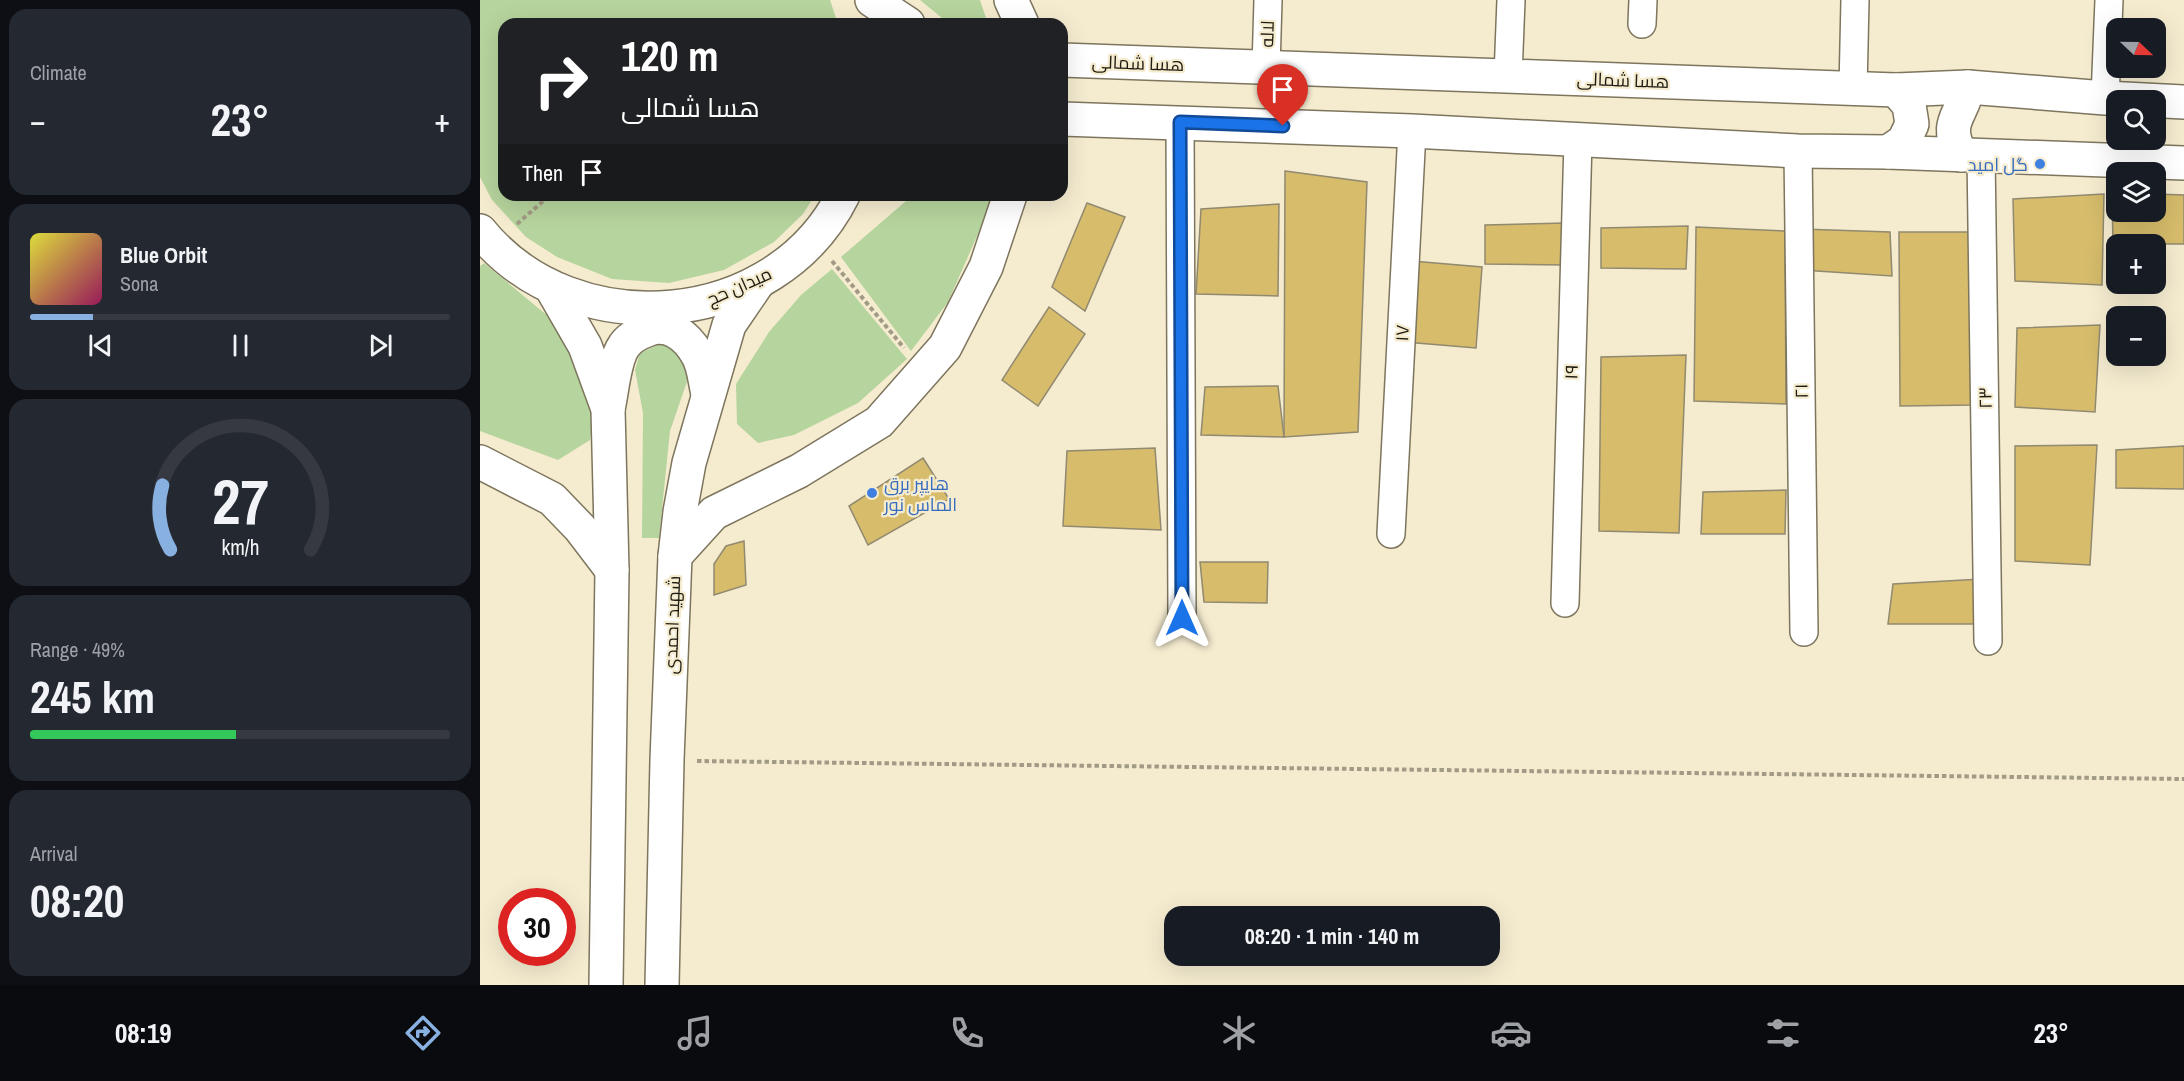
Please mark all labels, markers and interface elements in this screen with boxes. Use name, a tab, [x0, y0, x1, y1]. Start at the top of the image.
north arrow	[2106, 18, 2166, 78]
map controls	[2106, 18, 2166, 366]
street label: لاله	[1254, 20, 1280, 48]
text: 120 m	[621, 28, 719, 84]
icon: right	[522, 42, 600, 120]
street label: هسا شمالی	[1091, 49, 1185, 77]
text: Climate	[30, 59, 87, 86]
pin	[1257, 64, 1308, 126]
street label: هسا شمالی	[1576, 66, 1670, 94]
icon: arrive	[1266, 73, 1299, 106]
text: 23°	[210, 89, 270, 150]
text: هسا شمالی	[621, 89, 760, 125]
button: search	[2106, 90, 2166, 150]
text: −	[30, 98, 46, 142]
text: +	[434, 98, 450, 142]
place label: گل امید	[1968, 152, 2028, 177]
icon: arrive	[575, 156, 608, 189]
marker: گل امید	[2033, 157, 2047, 171]
text: Then	[522, 158, 563, 188]
button: layers	[2106, 162, 2166, 222]
button: +	[2106, 234, 2166, 294]
text: Blue Orbit	[120, 240, 207, 270]
street label: میدان حج	[703, 261, 775, 311]
text: Sona	[120, 270, 158, 297]
button: −	[2106, 306, 2166, 366]
street label: ۱۷	[1389, 324, 1415, 342]
icon: previous	[84, 329, 117, 362]
icon: pause	[224, 329, 257, 362]
icon: next	[364, 329, 397, 362]
street label: ۱۹	[1558, 364, 1584, 380]
street label: ۲۱	[1788, 383, 1814, 399]
street label: ۲۳	[1972, 387, 1998, 409]
text: 27	[212, 459, 268, 543]
place label: هایپر برق الماس نور	[883, 471, 957, 517]
marker: هایپر برق الماس نور	[865, 486, 879, 500]
text: km/h	[221, 533, 259, 562]
street label: شهید احمدی	[658, 575, 686, 675]
position arrow	[1150, 586, 1214, 650]
text: Range · 49%	[30, 636, 125, 663]
text: 245 km	[30, 666, 155, 727]
text: Arrival	[30, 840, 77, 867]
text: 08:20	[30, 870, 124, 931]
speed limit sign: 30	[498, 888, 576, 966]
text: 08:20 · 1 min · 140 m	[1245, 921, 1419, 951]
icon: directions	[402, 1012, 444, 1054]
icon: music	[674, 1012, 716, 1054]
icon: phone	[946, 1012, 988, 1054]
icon: climate	[1218, 1012, 1260, 1054]
icon: car	[1490, 1012, 1532, 1054]
icon: filters	[1762, 1012, 1804, 1054]
text: 08:19	[115, 1015, 172, 1051]
text: 23°	[2034, 1015, 2069, 1051]

